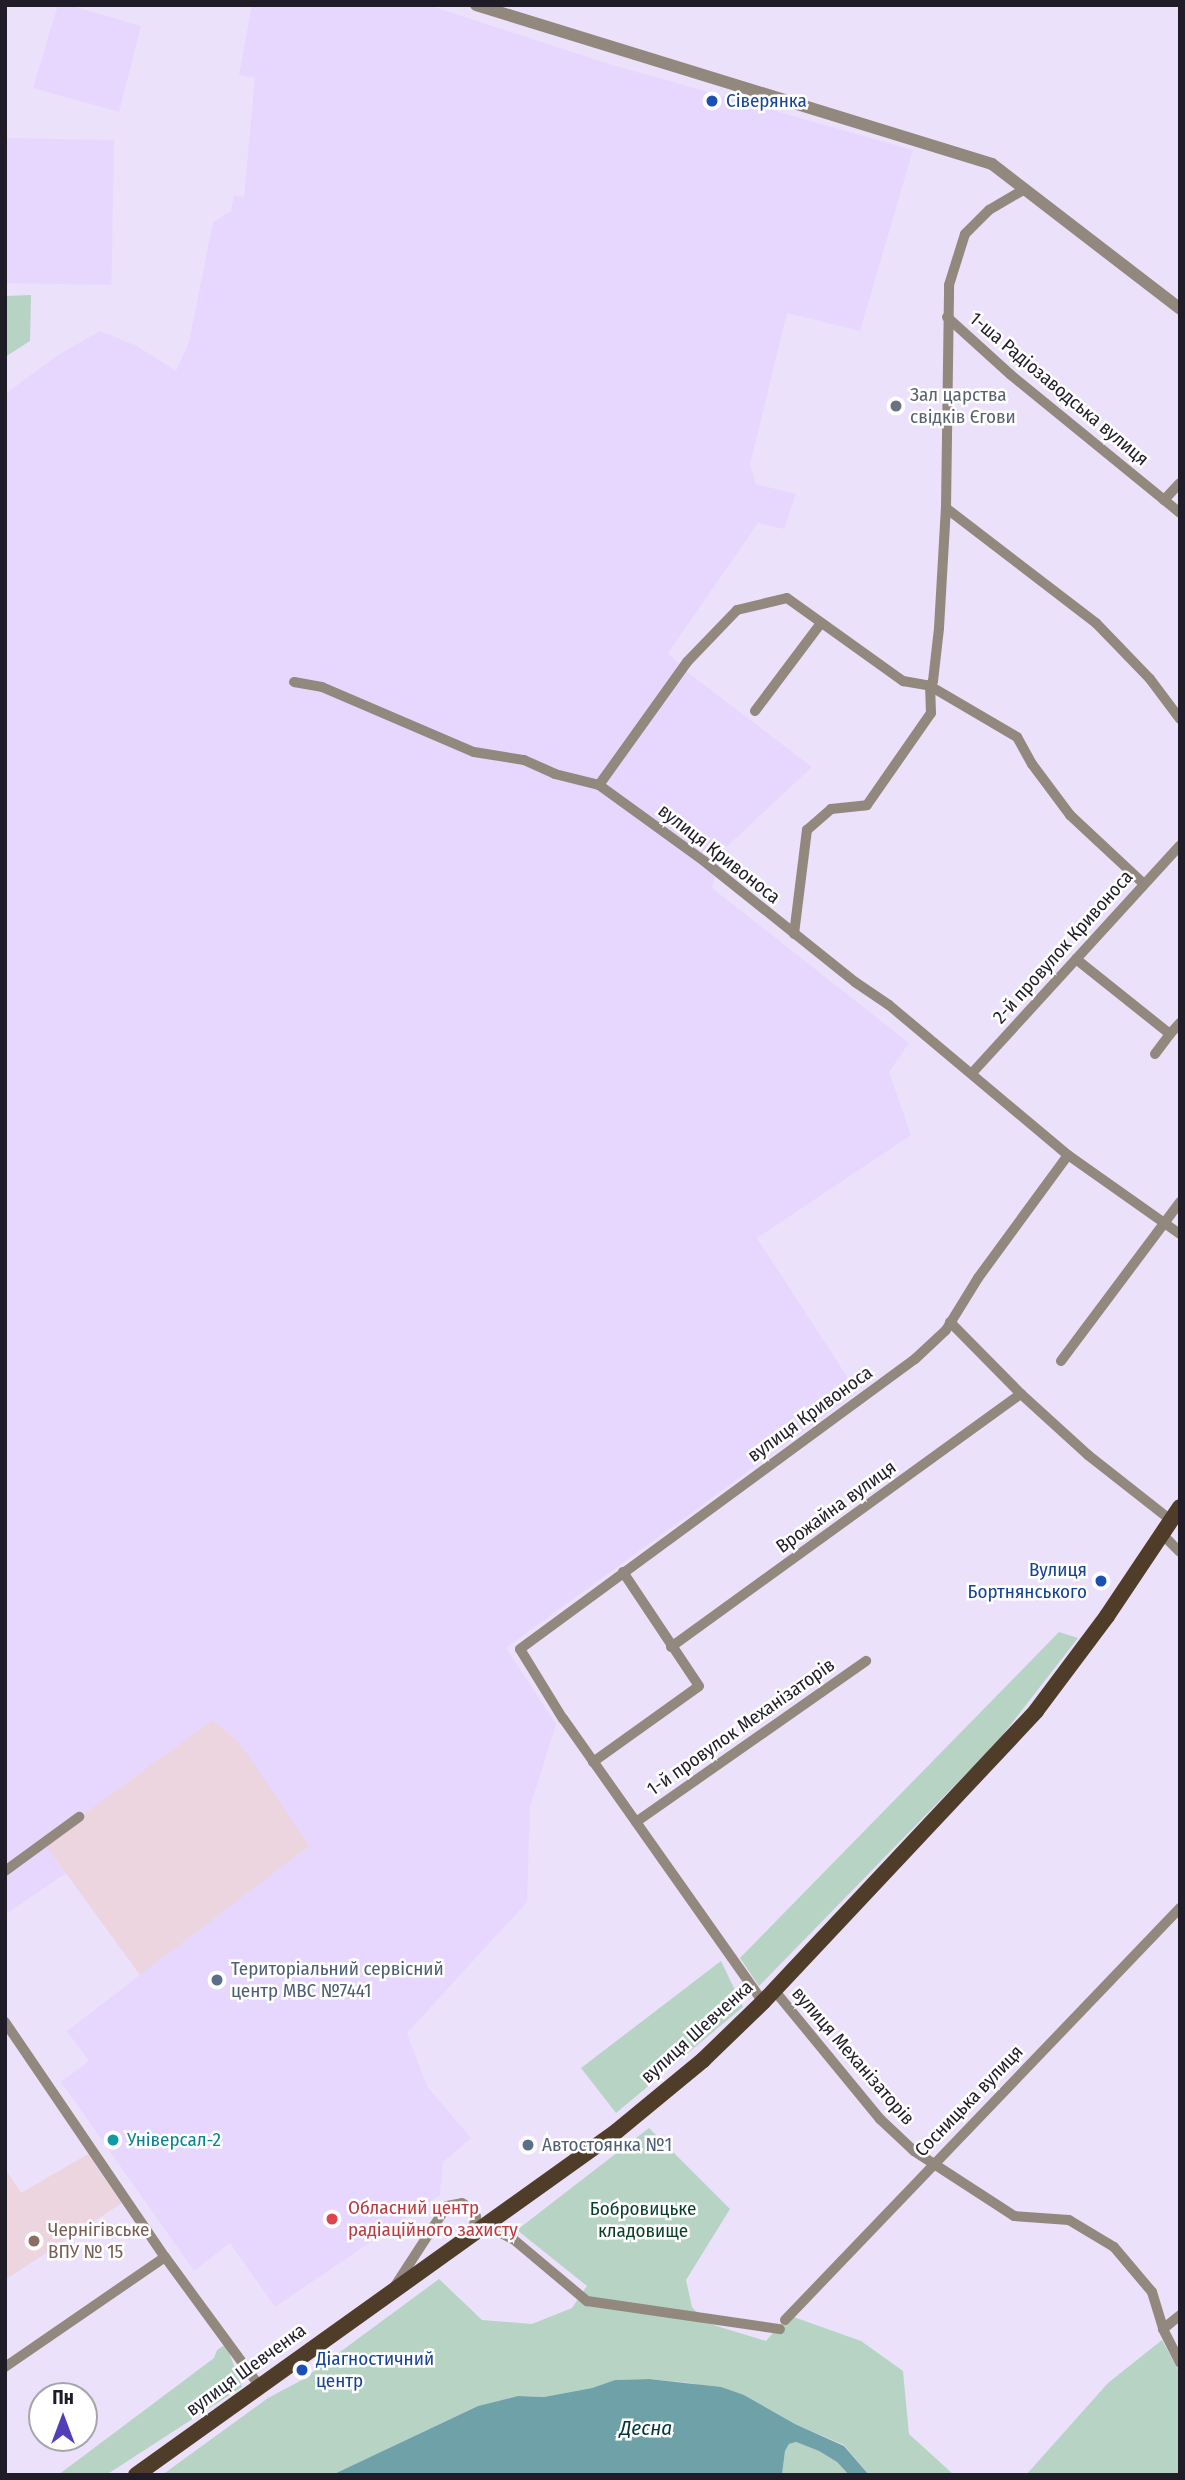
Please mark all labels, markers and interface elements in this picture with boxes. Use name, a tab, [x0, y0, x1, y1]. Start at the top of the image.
place label: Сіверянка	[726, 90, 807, 112]
marker: Сіверянка	[704, 93, 720, 109]
street label: 1-ша Радіозаводська вулиця	[965, 307, 1153, 471]
place label: Зал царства свідків Єгови	[910, 384, 1016, 428]
marker: Зал царства свідків Єгови	[888, 398, 904, 414]
street label: вулиця Кривоноса	[653, 799, 785, 909]
street label: 2-й провулок Кривоноса	[988, 866, 1138, 1028]
street label: вулиця Кривоноса	[743, 1361, 877, 1467]
street label: Врожайна вулиця	[772, 1456, 900, 1558]
place label: Вулиця Бортнянського	[967, 1559, 1087, 1603]
marker: Вулиця Бортнянського	[1093, 1573, 1109, 1589]
street label: 1-й провулок Механізаторів	[643, 1653, 839, 1801]
place label: Територіальний сервісний центр МВС №7441	[231, 1958, 444, 2002]
marker: Територіальний сервісний центр МВС №7441	[209, 1972, 225, 1988]
street label: вулиця Шевченка	[636, 1976, 758, 2088]
street label: вулиця Механізаторів	[787, 1982, 919, 2130]
street label: Сосницька вулиця	[910, 2041, 1028, 2161]
place label: Універсал-2	[127, 2129, 221, 2151]
marker: Універсал-2	[105, 2132, 121, 2148]
place label: Автостоянка №1	[542, 2134, 672, 2156]
marker: Автостоянка №1	[520, 2137, 536, 2153]
place label: Обласний центр радіаційного захисту	[348, 2197, 518, 2241]
park label: Бобровицьке кладовище	[590, 2198, 696, 2242]
marker: Обласний центр радіаційного захисту	[322, 2209, 342, 2229]
place label: Чернігівське ВПУ № 15	[48, 2219, 149, 2263]
marker: Чернігівське ВПУ № 15	[26, 2233, 42, 2249]
street label: вулиця Шевченка	[182, 2319, 310, 2421]
place label: Діагностичний центр	[316, 2348, 434, 2392]
marker: Діагностичний центр	[294, 2362, 310, 2378]
north arrow	[28, 2382, 98, 2452]
text: Пн	[52, 2386, 74, 2409]
water label: Десна	[620, 2415, 672, 2441]

